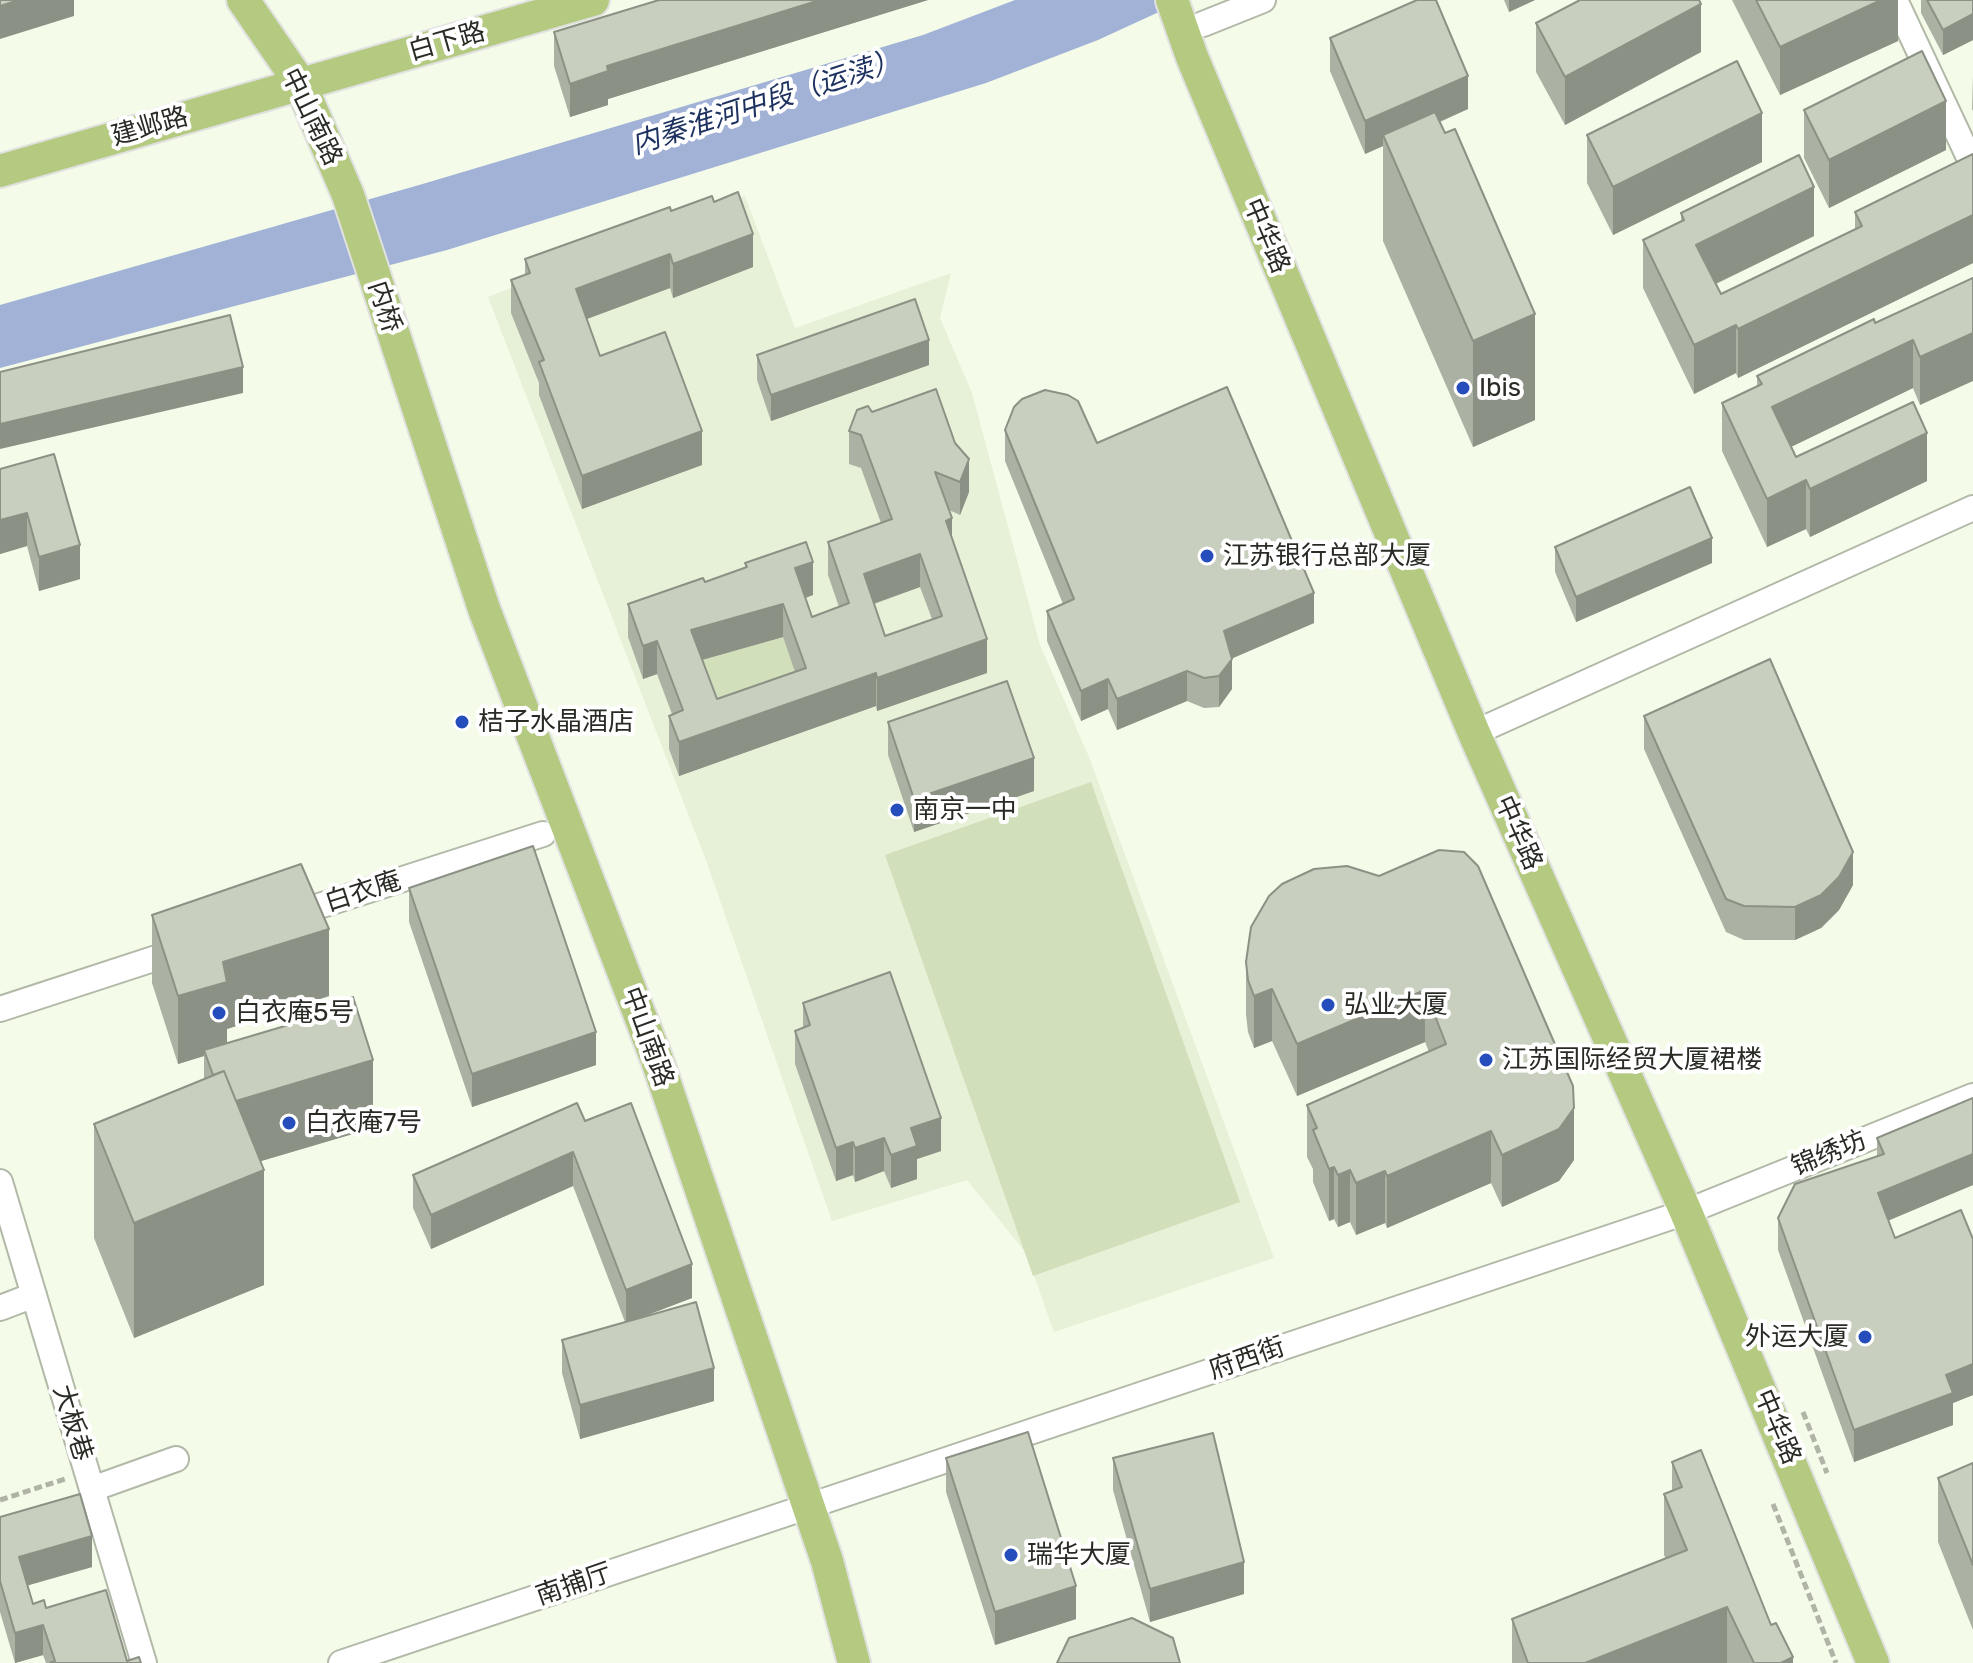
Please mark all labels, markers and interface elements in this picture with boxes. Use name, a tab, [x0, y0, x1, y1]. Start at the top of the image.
street label: 白下路	[405, 16, 489, 68]
water label: 内秦淮河中段（运渎）	[628, 44, 904, 162]
street label: 中山南路	[274, 63, 348, 171]
street label: 建邺路	[108, 101, 192, 153]
street label: 中华路	[1236, 194, 1296, 278]
street label: 内桥	[361, 277, 407, 337]
place label: Ibis	[1479, 372, 1521, 404]
marker: Ibis	[1454, 379, 1472, 397]
place label: 江苏银行总部大厦	[1223, 540, 1431, 572]
marker: 江苏银行总部大厦	[1198, 547, 1216, 565]
place label: 桔子水晶酒店	[478, 706, 634, 738]
marker: 桔子水晶酒店	[453, 713, 471, 731]
street label: 中华路	[1488, 791, 1548, 875]
place label: 南京一中	[913, 794, 1017, 826]
marker: 南京一中	[888, 801, 906, 819]
street label: 白衣庵	[321, 865, 405, 919]
street label: 中山南路	[615, 983, 679, 1091]
place label: 弘业大厦	[1344, 989, 1448, 1021]
marker: 弘业大厦	[1319, 996, 1337, 1014]
place label: 白衣庵5号	[235, 997, 354, 1029]
marker: 白衣庵5号	[210, 1004, 228, 1022]
place label: 江苏国际经贸大厦裙楼	[1502, 1044, 1762, 1076]
marker: 江苏国际经贸大厦裙楼	[1477, 1051, 1495, 1069]
place label: 白衣庵7号	[305, 1107, 422, 1139]
marker: 白衣庵7号	[280, 1114, 298, 1132]
street label: 锦绣坊	[1787, 1125, 1871, 1183]
place label: 外运大厦	[1745, 1321, 1849, 1353]
marker: 外运大厦	[1856, 1328, 1874, 1346]
street label: 府西街	[1205, 1332, 1289, 1386]
street label: 大板巷	[46, 1381, 98, 1465]
street label: 中华路	[1747, 1385, 1807, 1469]
place label: 瑞华大厦	[1027, 1539, 1131, 1571]
marker: 瑞华大厦	[1002, 1546, 1020, 1564]
street label: 南捕厅	[532, 1558, 616, 1612]

